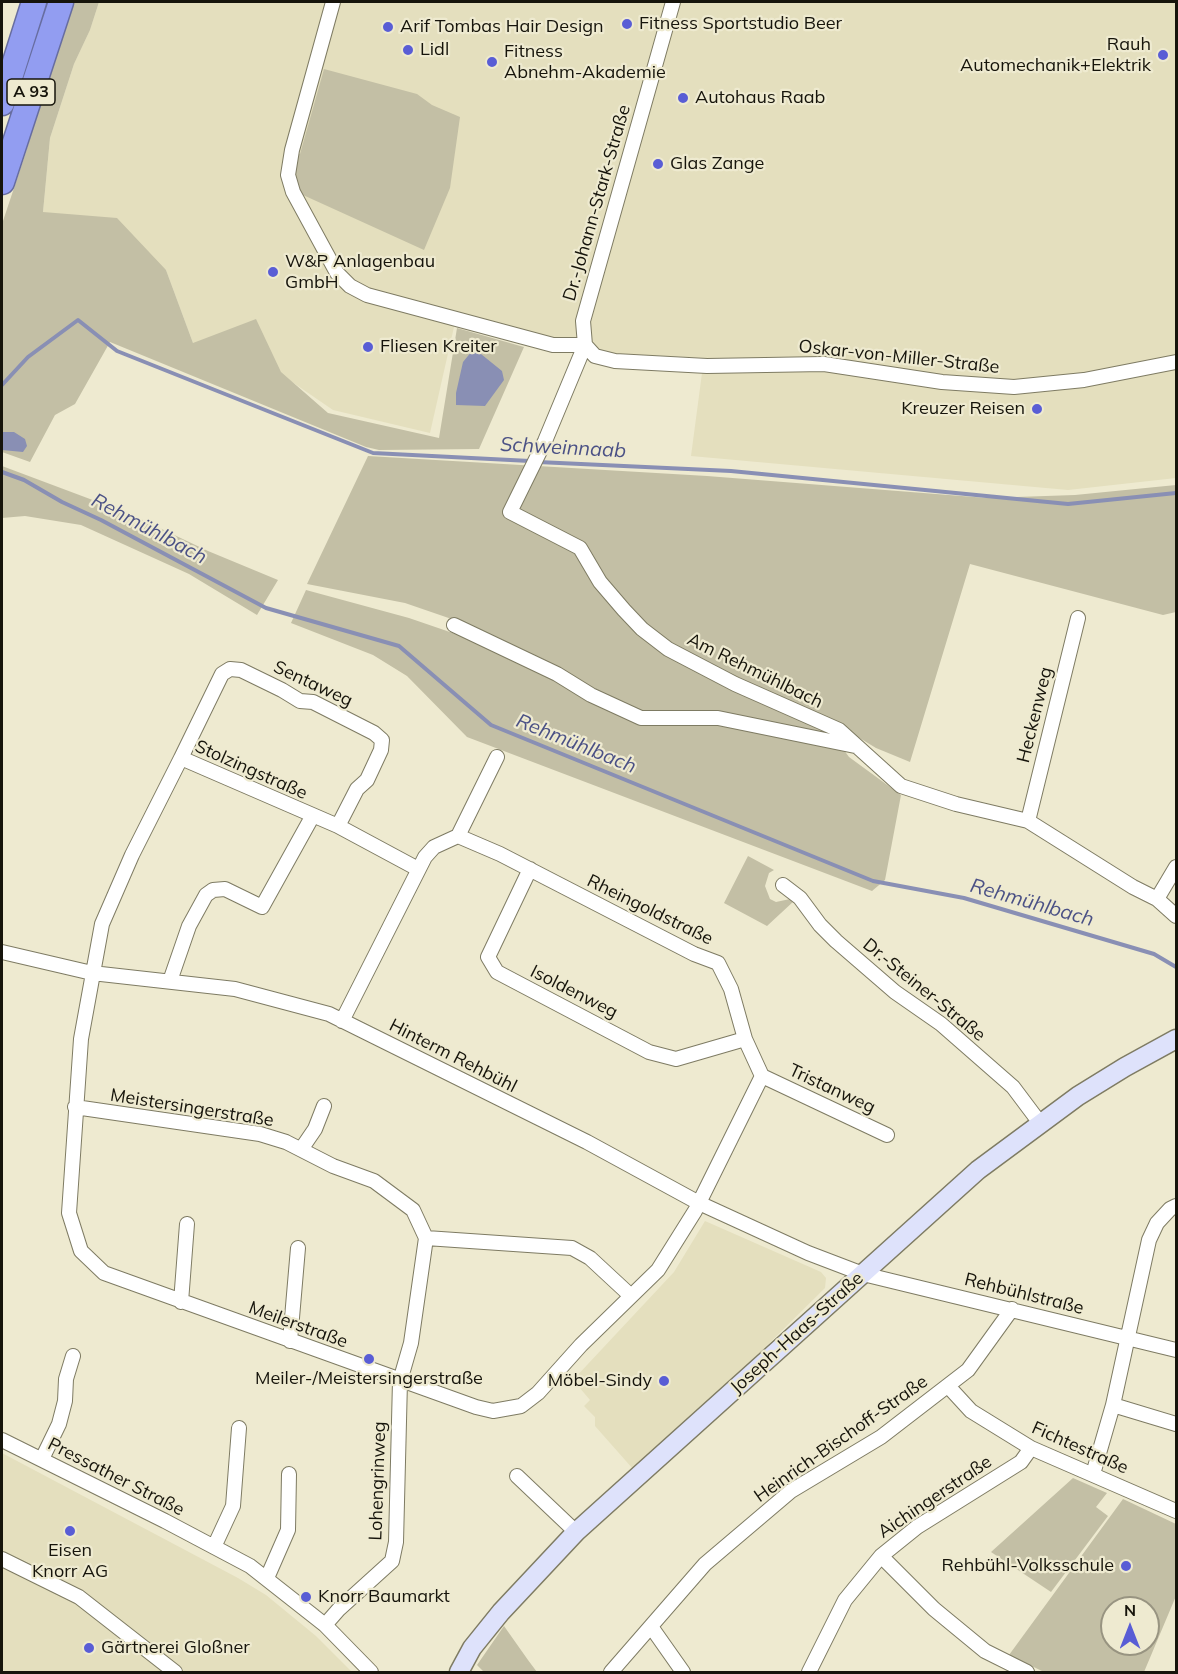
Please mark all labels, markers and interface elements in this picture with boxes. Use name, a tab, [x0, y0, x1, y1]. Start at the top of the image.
place label: Fitness Sportstudio Beer	[639, 13, 842, 35]
place label: Arif Tombas Hair Design	[400, 16, 604, 38]
marker: Fitness Sportstudio Beer	[620, 17, 634, 31]
marker: Arif Tombas Hair Design	[381, 20, 395, 34]
place label: Rauh Automechanik+Elektrik	[960, 34, 1151, 76]
place label: Lidl	[420, 39, 449, 61]
place label: Fitness Abnehm-Akademie	[504, 41, 666, 84]
marker: Lidl	[401, 43, 415, 57]
marker: Rauh Automechanik+Elektrik	[1156, 48, 1170, 62]
marker: Fitness Abnehm-Akademie	[485, 55, 499, 69]
road number: A 93	[7, 79, 55, 105]
place label: Autohaus Raab	[695, 87, 825, 109]
marker: Autohaus Raab	[676, 91, 690, 105]
street label: Dr.-Johann-Stark-Straße	[559, 102, 635, 304]
place label: Glas Zange	[670, 153, 764, 175]
marker: Glas Zange	[651, 157, 665, 171]
place label: W&P Anlagenbau GmbH	[285, 251, 435, 294]
marker: W&P Anlagenbau GmbH	[266, 265, 280, 279]
place label: Fliesen Kreiter	[380, 336, 497, 358]
street label: Oskar-von-Miller-Straße	[798, 336, 1000, 378]
marker: Fliesen Kreiter	[361, 340, 375, 354]
place label: Kreuzer Reisen	[901, 398, 1025, 420]
marker: Kreuzer Reisen	[1030, 402, 1044, 416]
water label: Schweinnaab	[499, 433, 627, 463]
water label: Rehmühlbach	[87, 488, 211, 570]
street label: Am Rehmühlbach	[684, 629, 826, 713]
street label: Sentaweg	[270, 656, 356, 712]
street label: Heckenweg	[1013, 665, 1057, 765]
water label: Rehmühlbach	[512, 709, 640, 779]
street label: Stolzingstraße	[192, 736, 310, 804]
street label: Rheingoldstraße	[584, 870, 716, 950]
water label: Rehmühlbach	[967, 874, 1097, 932]
street label: Dr.-Steiner-Straße	[858, 934, 990, 1046]
street label: Isoldenweg	[527, 961, 621, 1023]
street label: Hinterm Rehbühl	[386, 1015, 520, 1097]
street label: Tristanweg	[785, 1060, 879, 1118]
street label: Meistersingerstraße	[109, 1084, 275, 1132]
street label: Joseph-Haas-Straße	[726, 1268, 868, 1398]
street label: Rehbühlstraße	[962, 1269, 1086, 1319]
street label: Meilerstraße	[246, 1297, 350, 1353]
marker: Meiler-/Meistersingerstraße	[362, 1352, 376, 1366]
place label: Meiler-/Meistersingerstraße	[255, 1368, 483, 1390]
place label: Möbel-Sindy	[548, 1370, 652, 1392]
street label: Heinrich-Bischoff-Straße	[750, 1371, 932, 1507]
marker: Möbel-Sindy	[657, 1374, 671, 1388]
street label: Fichtestraße	[1028, 1417, 1132, 1479]
street label: Lohengrinweg	[365, 1421, 391, 1541]
street label: Pressather Straße	[44, 1433, 188, 1521]
street label: Aichingerstraße	[874, 1451, 996, 1543]
marker: Eisen Knorr AG	[63, 1524, 77, 1538]
place label: Eisen Knorr AG	[32, 1540, 108, 1582]
place label: Rehbühl-Volksschule	[942, 1555, 1114, 1577]
marker: Rehbühl-Volksschule	[1119, 1559, 1133, 1573]
place label: Knorr Baumarkt	[318, 1586, 450, 1608]
marker: Knorr Baumarkt	[299, 1590, 313, 1604]
north arrow	[1100, 1596, 1160, 1656]
text: N	[1124, 1600, 1136, 1620]
place label: Gärtnerei Gloßner	[101, 1637, 250, 1659]
marker: Gärtnerei Gloßner	[82, 1641, 96, 1655]

